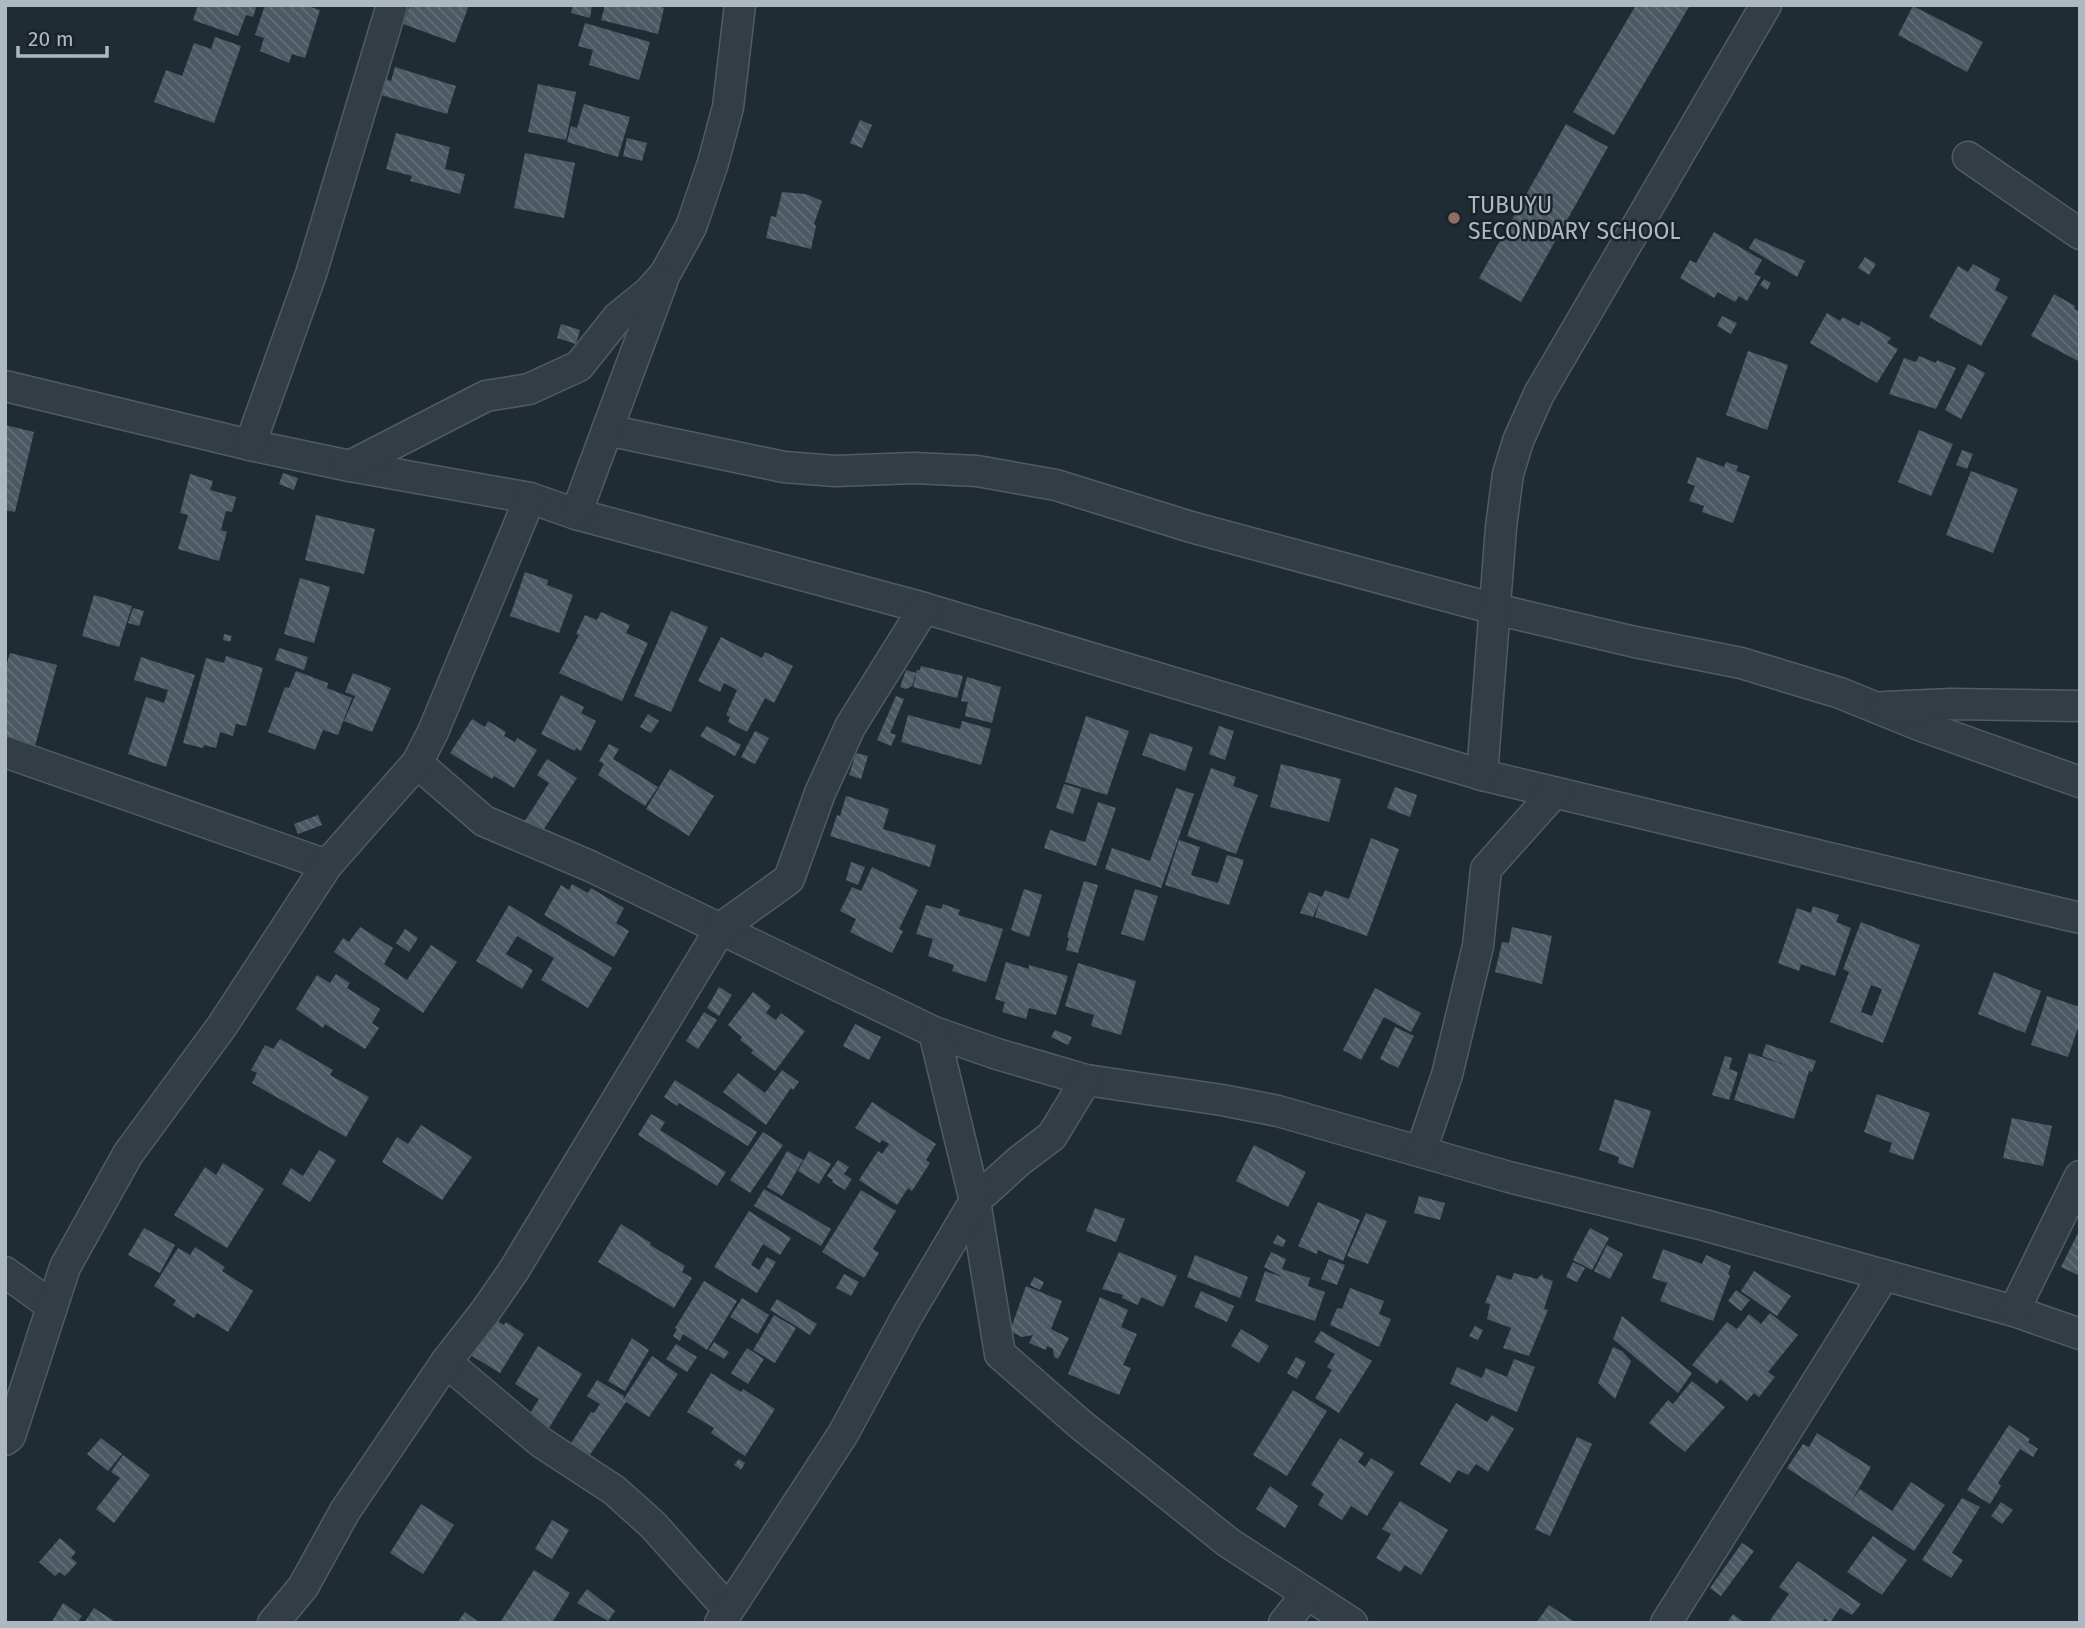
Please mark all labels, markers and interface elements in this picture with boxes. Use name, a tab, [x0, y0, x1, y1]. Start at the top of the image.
scale bar	[18, 14, 107, 58]
text: 20 m	[28, 26, 74, 52]
place label: TUBUYU SECONDARY SCHOOL	[1468, 191, 1681, 245]
marker: TUBUYU SECONDARY SCHOOL	[1446, 210, 1462, 226]

